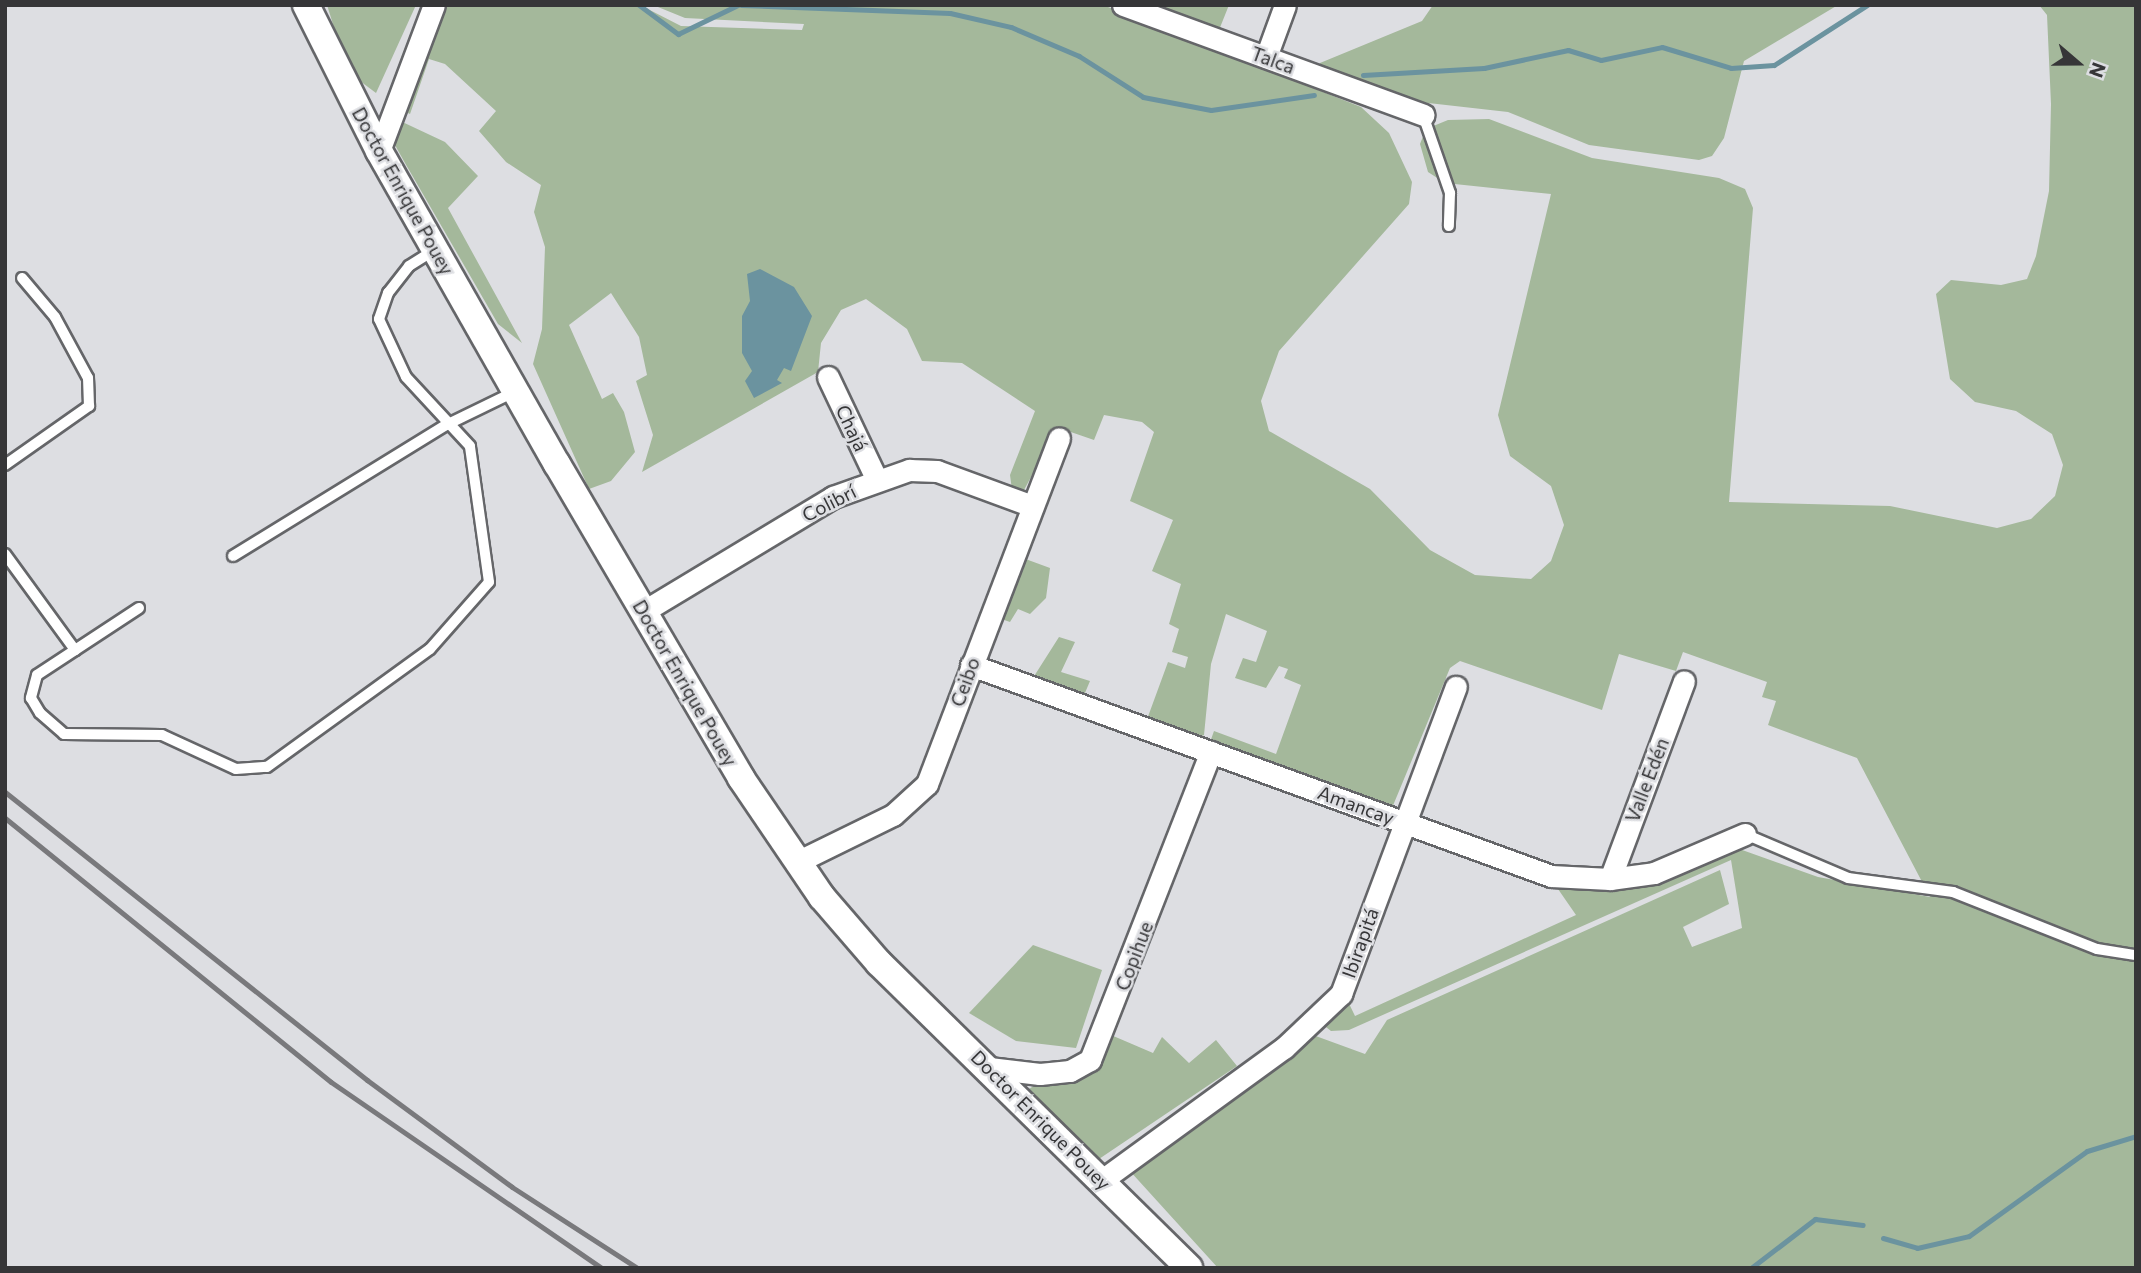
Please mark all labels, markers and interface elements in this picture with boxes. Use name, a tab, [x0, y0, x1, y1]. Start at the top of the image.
north arrow	[2043, 28, 2113, 98]
street label: Talca	[1248, 42, 1298, 78]
text: N	[2085, 60, 2111, 81]
street label: Doctor Enrique Pouey	[347, 103, 459, 279]
street label: Chajá	[831, 401, 873, 455]
street label: Colibrí	[798, 480, 860, 526]
street label: Doctor Enrique Pouey	[628, 596, 742, 770]
street label: Ceibo	[946, 654, 984, 710]
street label: Valle Edén	[1621, 735, 1673, 825]
street label: Amancay	[1315, 781, 1397, 829]
street label: Ibirapitá	[1337, 905, 1383, 981]
street label: Copihue	[1110, 918, 1158, 994]
street label: Doctor Enrique Pouey	[966, 1045, 1116, 1195]

